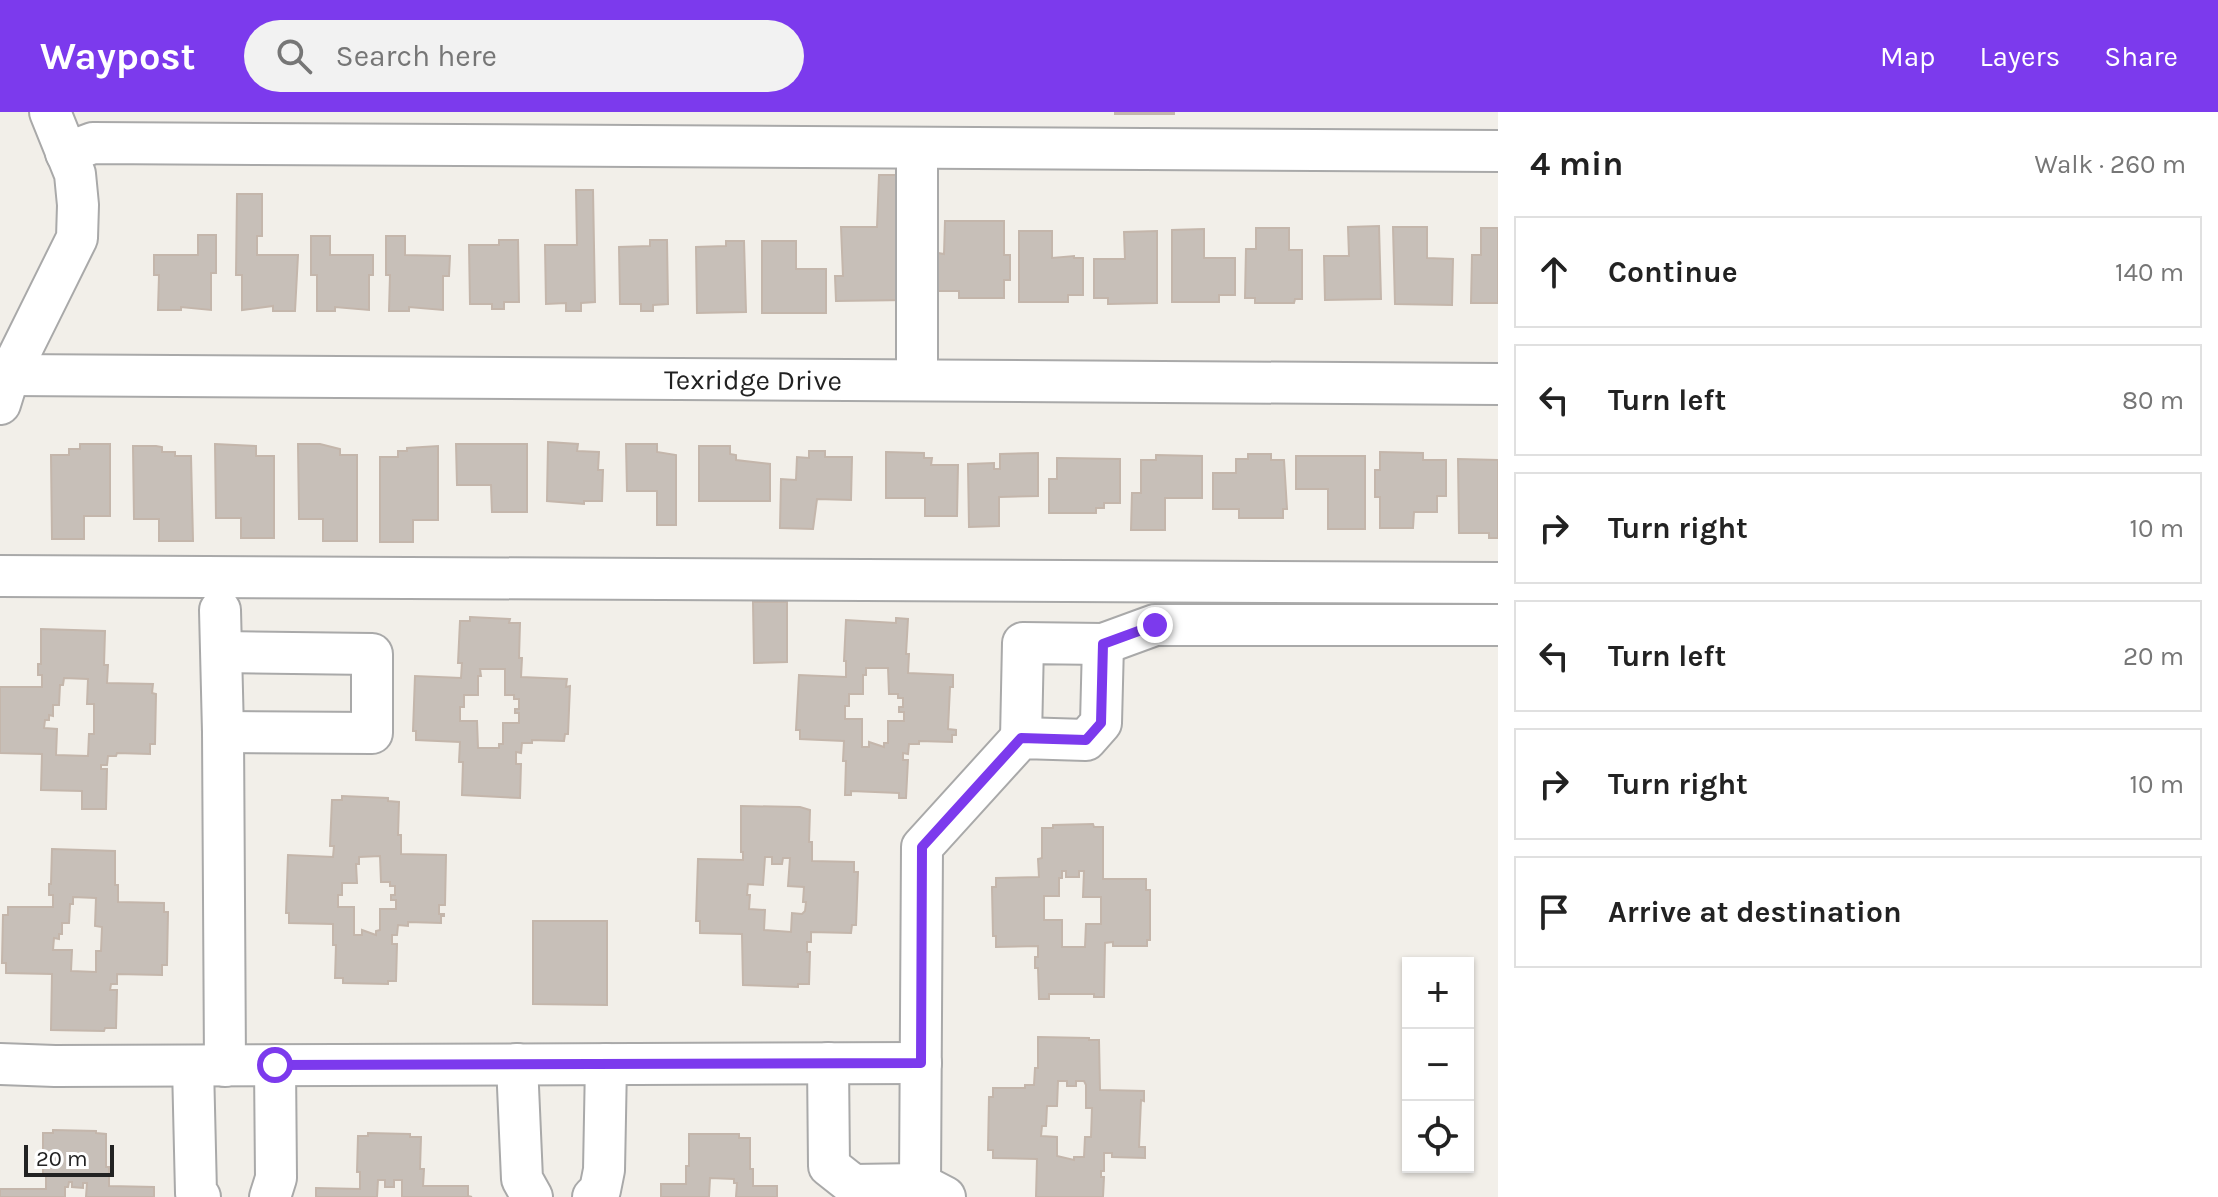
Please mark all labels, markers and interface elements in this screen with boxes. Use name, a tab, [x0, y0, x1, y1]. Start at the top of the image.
search box	[244, 20, 804, 92]
text: Waypost	[40, 34, 196, 79]
icon: search	[272, 34, 316, 78]
text: Search here	[336, 38, 497, 74]
text: Map	[1880, 40, 1935, 73]
text: Layers	[1979, 40, 2060, 73]
text: Share	[2104, 40, 2178, 73]
text: 4 min	[1530, 144, 1623, 184]
text: Walk · 260 m	[2034, 149, 2186, 180]
icon: ahead	[1532, 250, 1576, 294]
text: Continue	[1608, 254, 1738, 290]
text: 140 m	[2115, 257, 2184, 288]
street label: Texridge Drive	[664, 363, 842, 397]
icon: left	[1532, 378, 1576, 422]
text: Turn left	[1608, 382, 1726, 418]
text: 80 m	[2122, 385, 2184, 416]
icon: right	[1532, 506, 1576, 550]
text: Turn right	[1608, 510, 1748, 546]
text: 10 m	[2129, 513, 2184, 544]
route end	[1137, 607, 1173, 643]
icon: left	[1532, 634, 1576, 678]
text: Turn left	[1608, 638, 1726, 674]
text: 20 m	[2123, 641, 2184, 672]
icon: right	[1532, 762, 1576, 806]
text: Turn right	[1608, 766, 1748, 802]
text: 10 m	[2129, 769, 2184, 800]
icon: arrive	[1532, 890, 1576, 934]
text: Arrive at destination	[1608, 894, 1902, 930]
map controls	[1402, 957, 1474, 1173]
button: +	[1402, 957, 1474, 1029]
button: −	[1402, 1029, 1474, 1101]
route start	[257, 1047, 293, 1083]
button: locate	[1402, 1101, 1474, 1173]
scale bar	[24, 1141, 114, 1177]
text: 20 m	[36, 1146, 88, 1172]

